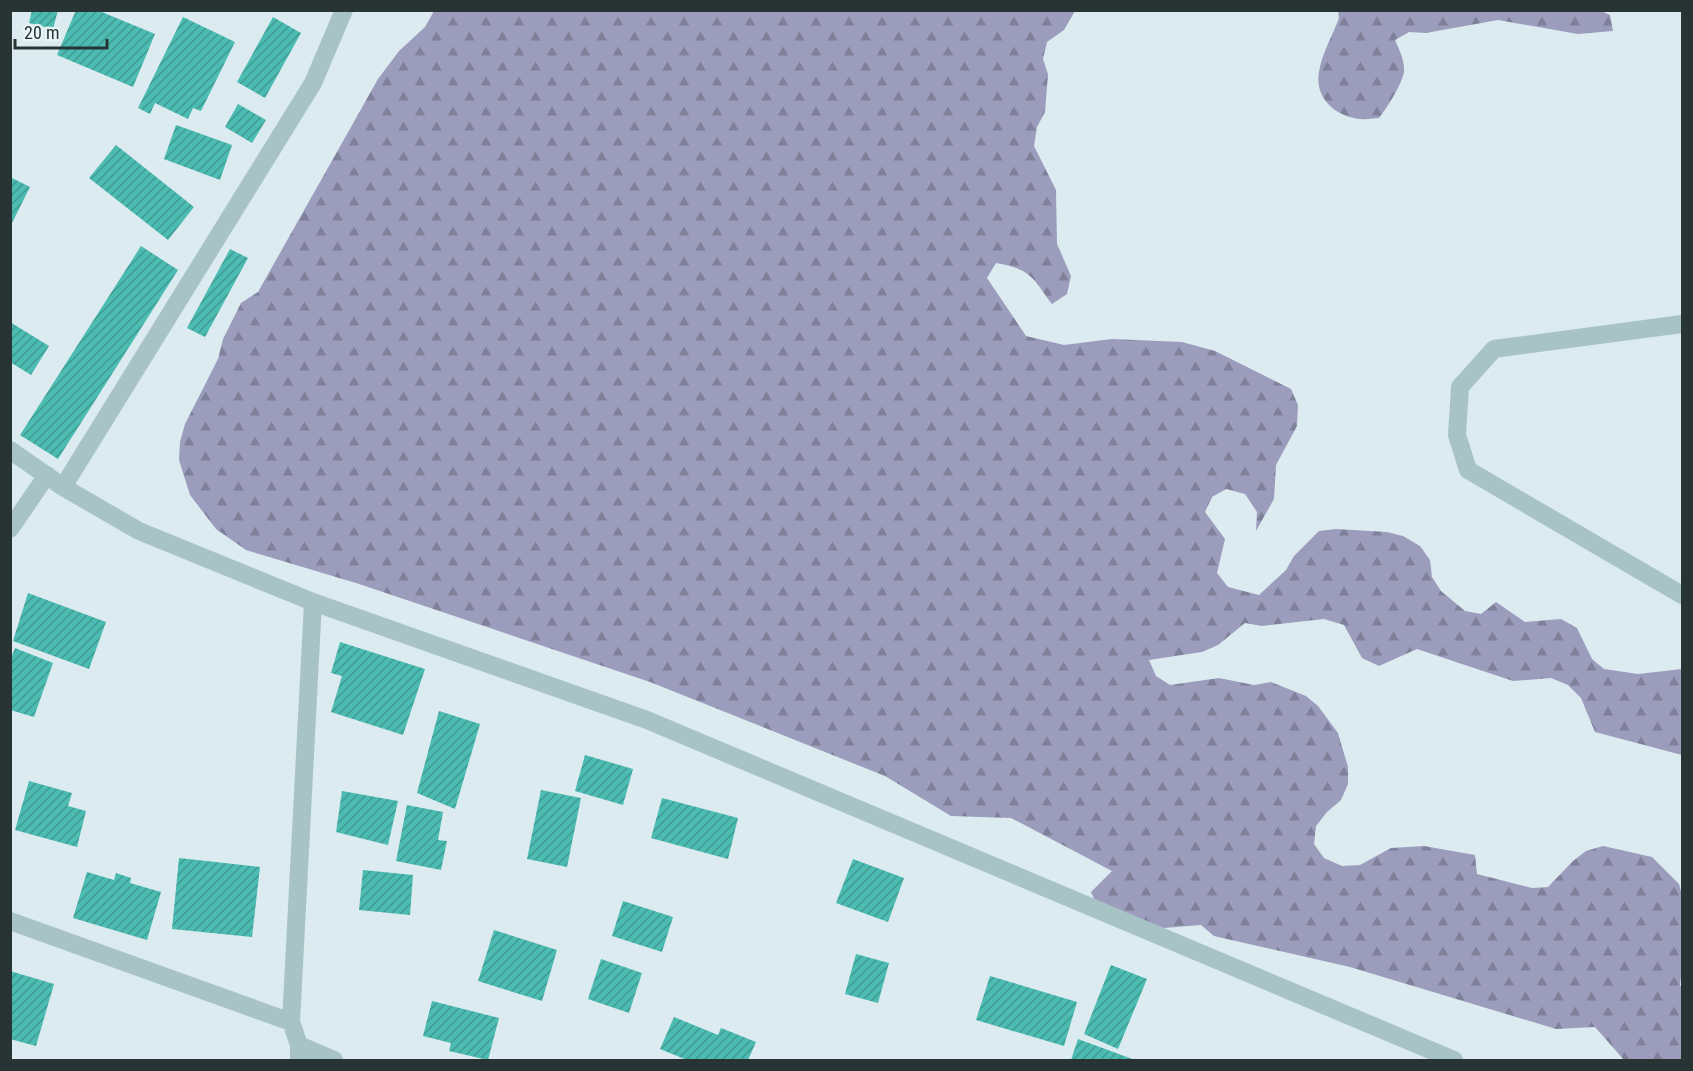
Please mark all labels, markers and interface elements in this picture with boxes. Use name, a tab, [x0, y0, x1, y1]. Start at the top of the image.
scale bar	[15, 12, 106, 50]
text: 20 m	[24, 22, 59, 43]

